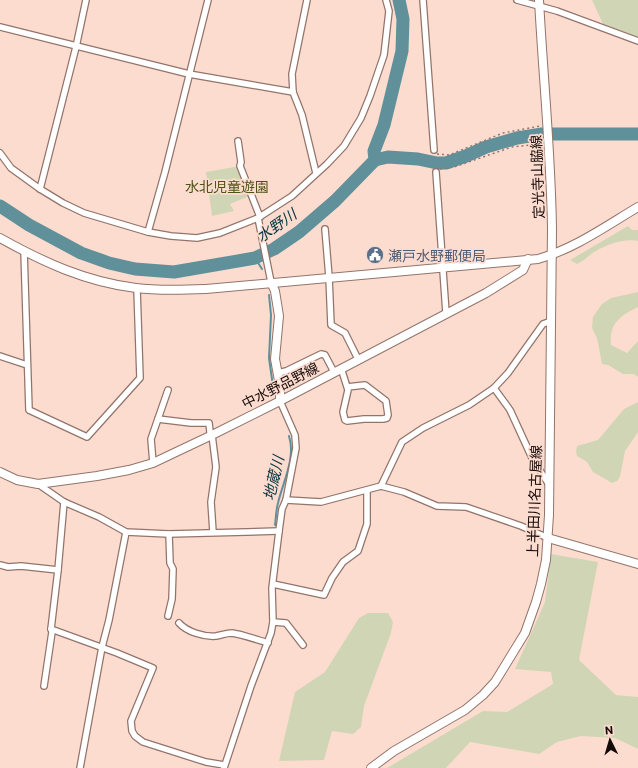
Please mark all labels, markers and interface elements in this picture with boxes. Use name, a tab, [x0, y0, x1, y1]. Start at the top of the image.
street label: 定光寺山脇線	[527, 135, 547, 219]
park label: 水北児童遊園	[185, 178, 269, 195]
water label: 水野川	[252, 204, 301, 245]
public building icon: 瀬戸水野郵便局	[365, 245, 385, 265]
place label: 瀬戸水野郵便局	[388, 247, 486, 264]
street label: 中水野品野線	[239, 358, 321, 412]
street label: 上半田川名古屋線	[524, 445, 544, 557]
water label: 地蔵川	[259, 452, 287, 502]
north arrow	[590, 720, 630, 760]
text: N	[604, 723, 614, 736]

